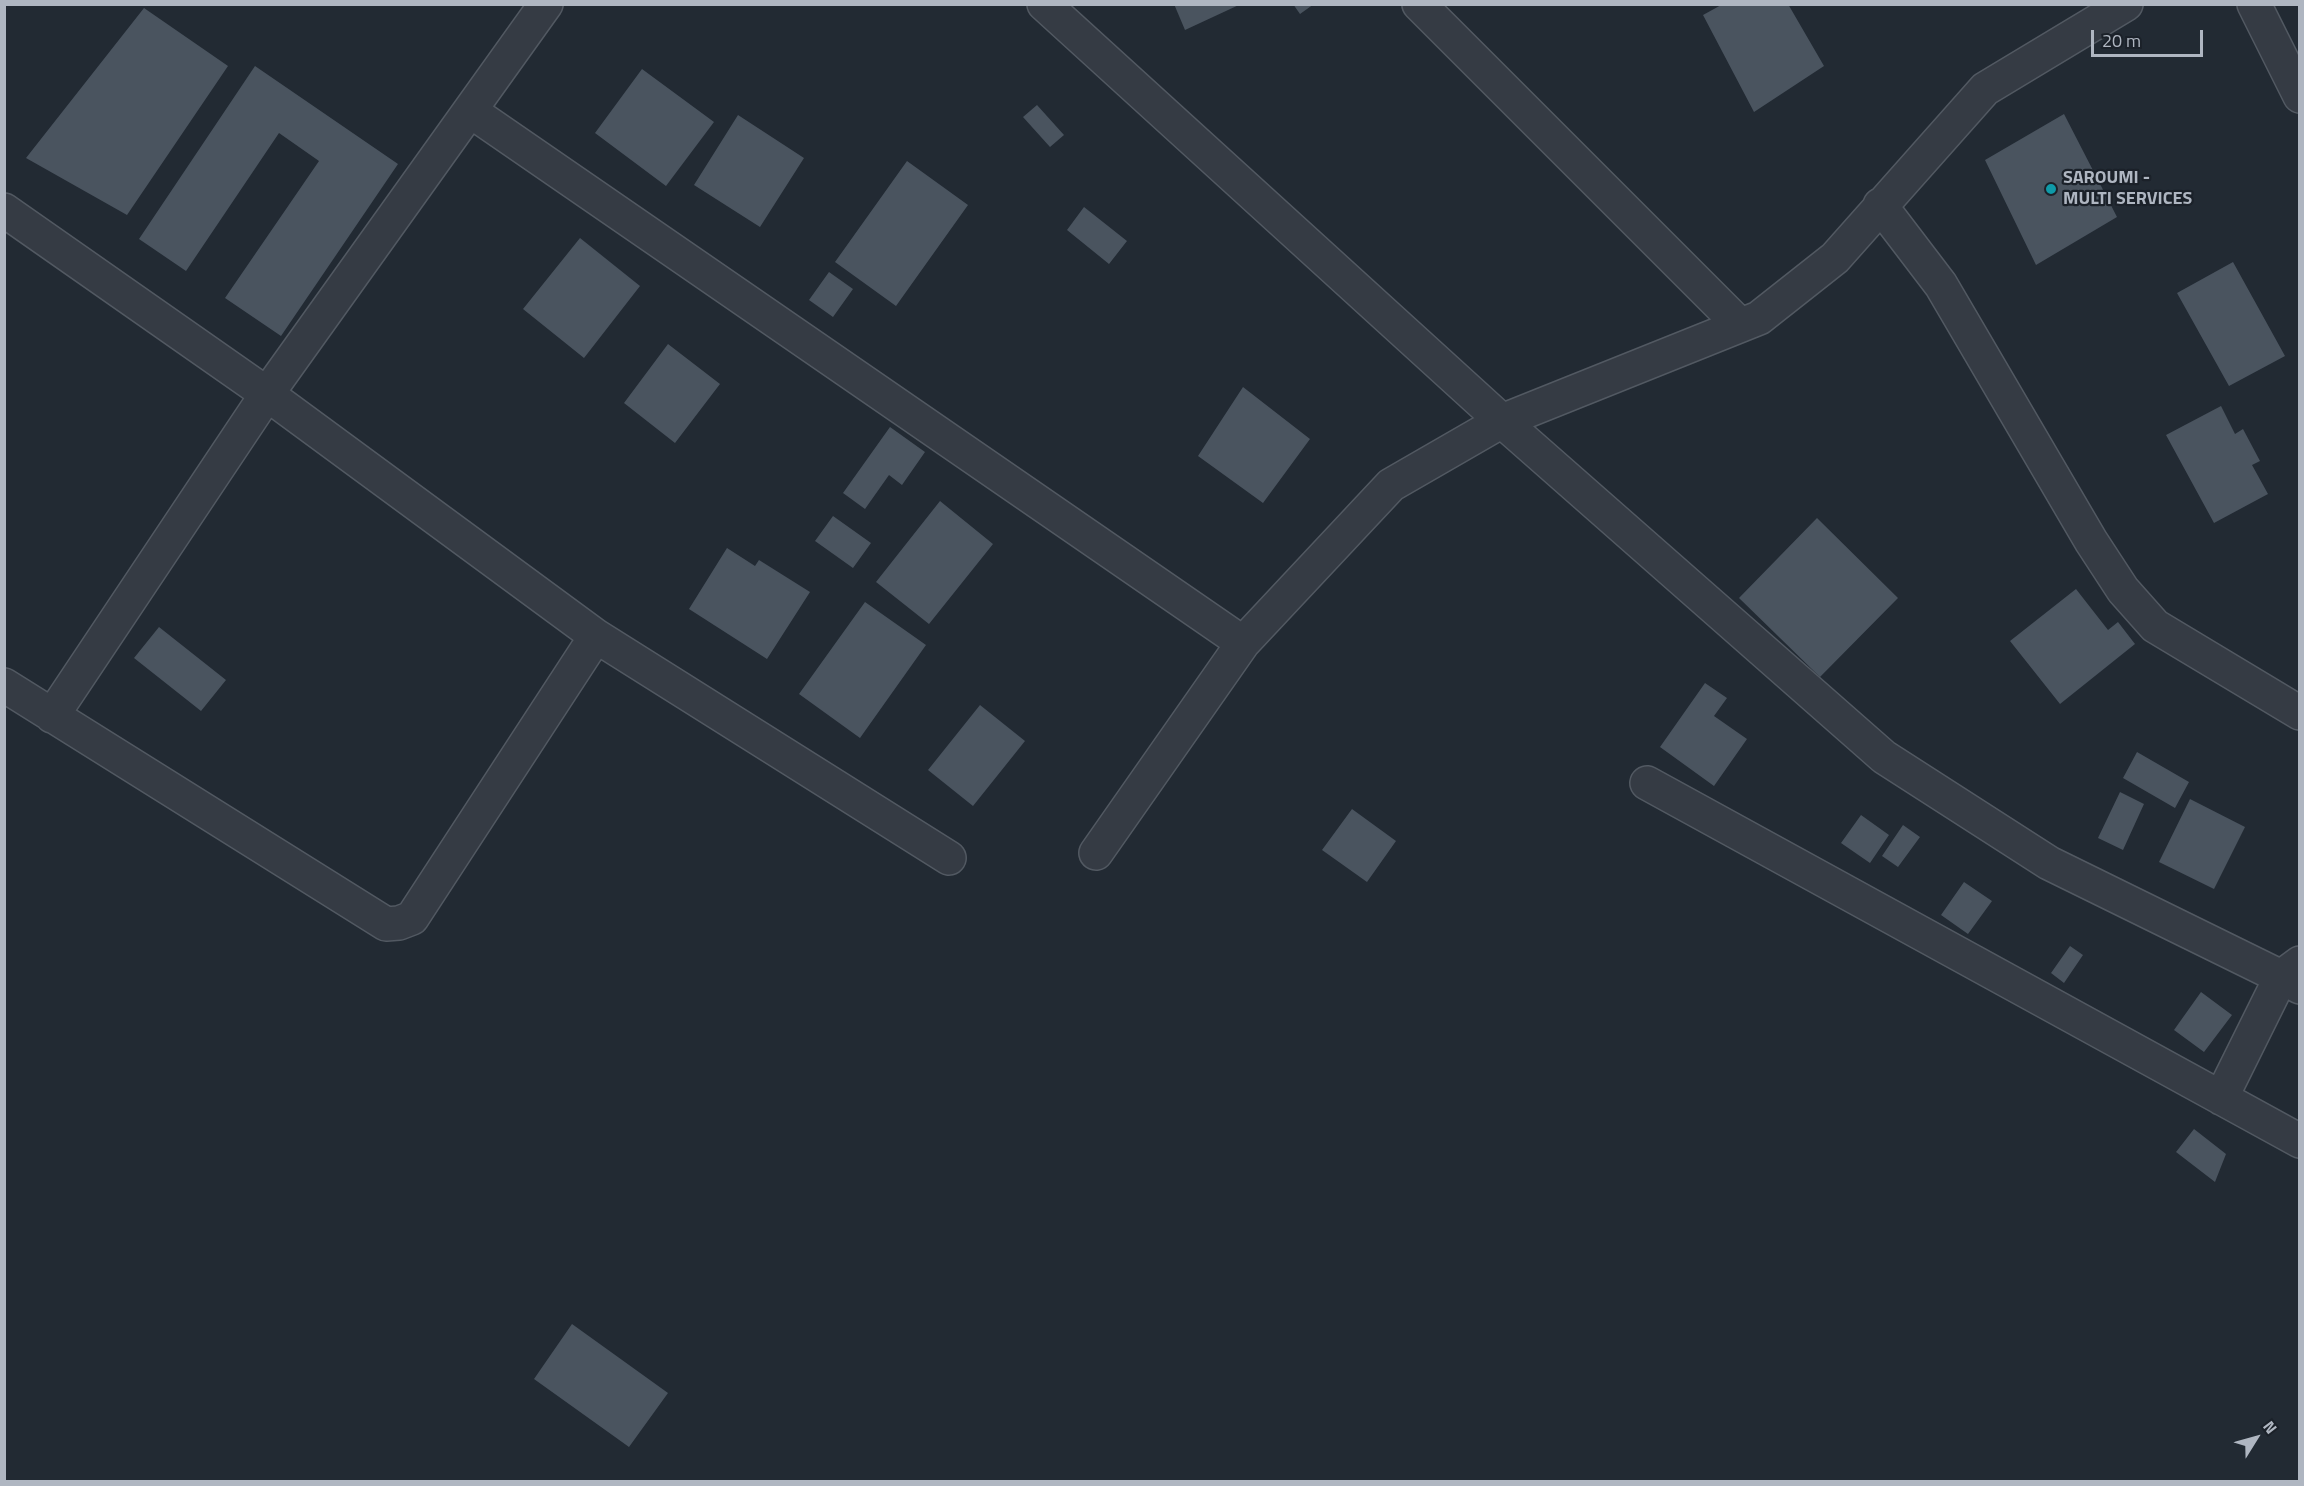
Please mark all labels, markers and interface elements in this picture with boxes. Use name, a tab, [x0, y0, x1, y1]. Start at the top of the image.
scale bar	[2094, 18, 2206, 56]
text: 20 m	[2102, 27, 2141, 54]
place label: SAROUMI - MULTI SERVICES	[2063, 168, 2192, 210]
marker: SAROUMI - MULTI SERVICES	[2044, 182, 2058, 196]
north arrow	[2226, 1408, 2286, 1468]
text: N	[2257, 1416, 2283, 1439]

